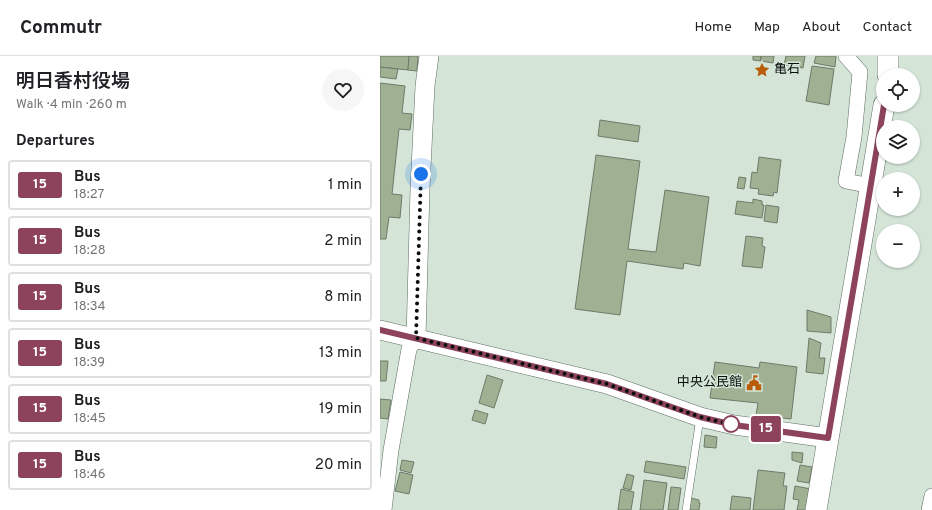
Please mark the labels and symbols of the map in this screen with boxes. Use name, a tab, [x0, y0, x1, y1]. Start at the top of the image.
place icon: 亀石	[753, 61, 771, 79]
place label: 亀石	[774, 62, 800, 78]
your location	[411, 164, 431, 184]
public building icon: 中央公民館	[745, 374, 763, 392]
place label: 中央公民館	[677, 375, 742, 391]
unlabelled marker	[722, 415, 740, 433]
line badge: 15	[748, 416, 784, 442]

